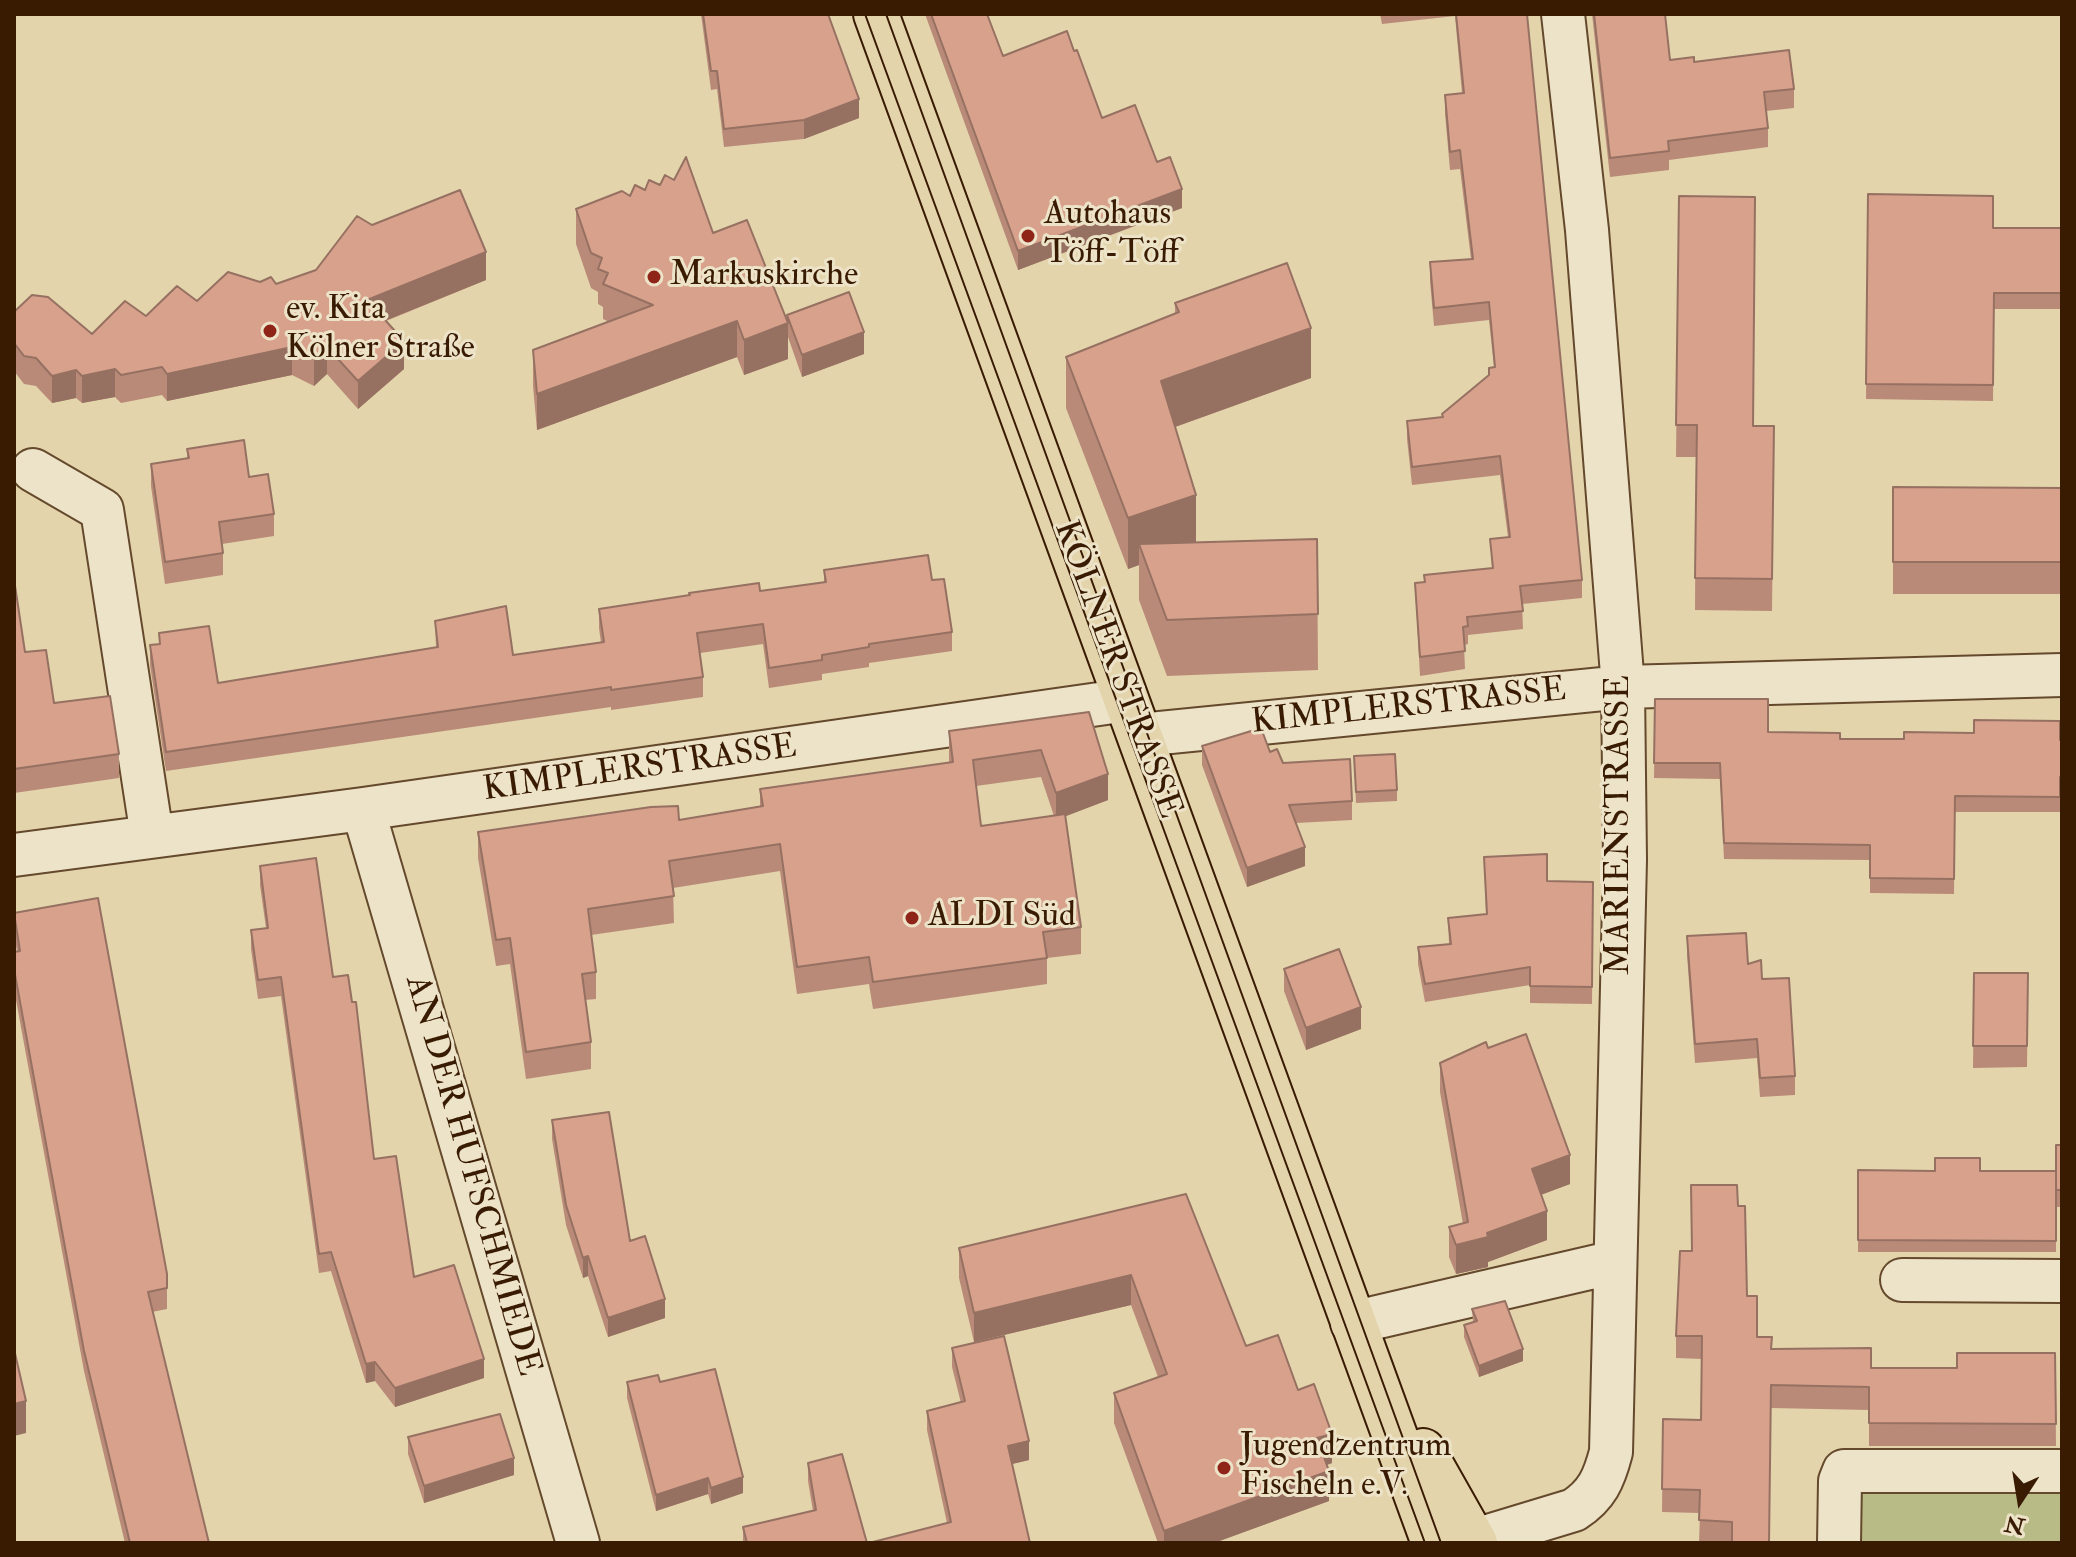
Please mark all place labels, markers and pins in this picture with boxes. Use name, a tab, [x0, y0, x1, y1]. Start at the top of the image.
place label: Autohaus Töff-Töff	[1044, 196, 1179, 276]
marker: Autohaus Töff-Töff	[1019, 227, 1037, 245]
place label: Markuskirche	[670, 257, 858, 297]
marker: Markuskirche	[645, 268, 663, 286]
place label: ev. Kita Kölner Straße	[286, 291, 475, 370]
marker: ev. Kita Kölner Straße	[261, 322, 279, 340]
place label: ALDI Süd	[928, 898, 1076, 938]
marker: ALDI Süd	[903, 909, 921, 927]
place label: Jugendzentrum Fischeln e.V.	[1240, 1428, 1451, 1508]
marker: Jugendzentrum Fischeln e.V.	[1215, 1459, 1233, 1477]

